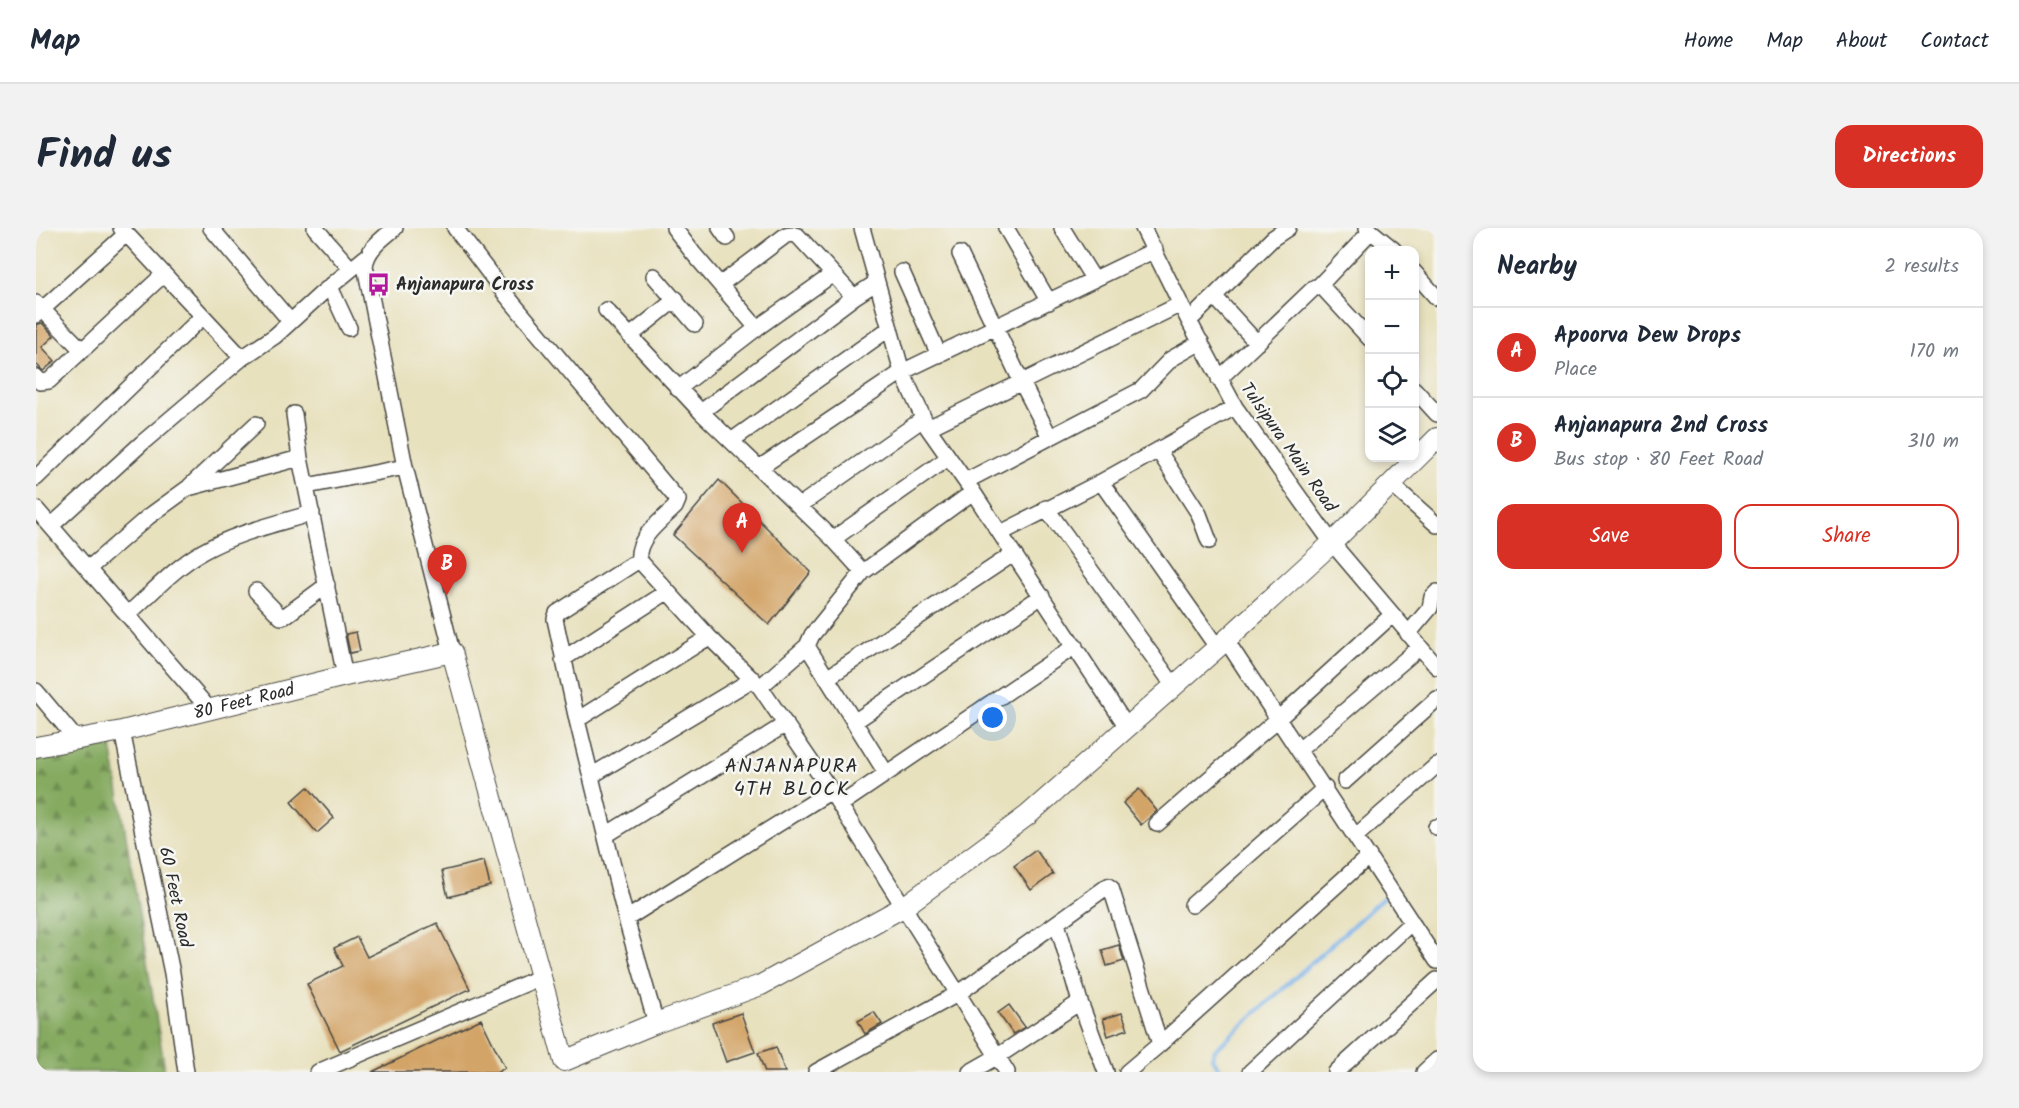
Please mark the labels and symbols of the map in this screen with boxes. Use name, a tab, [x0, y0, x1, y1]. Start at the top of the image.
bus stop icon: Anjanapura Cross	[365, 271, 391, 297]
place label: Anjanapura Cross	[396, 271, 535, 300]
street label: Tulsipura Main Road	[1232, 377, 1344, 520]
pin: A	[722, 504, 762, 553]
pin: B	[428, 546, 466, 595]
street label: 80 Feet Road	[191, 676, 299, 729]
your location	[978, 703, 1007, 732]
district label: ANJANAPURA 4TH BLOCK	[725, 751, 859, 806]
street label: 60 Feet Road	[150, 844, 200, 951]

